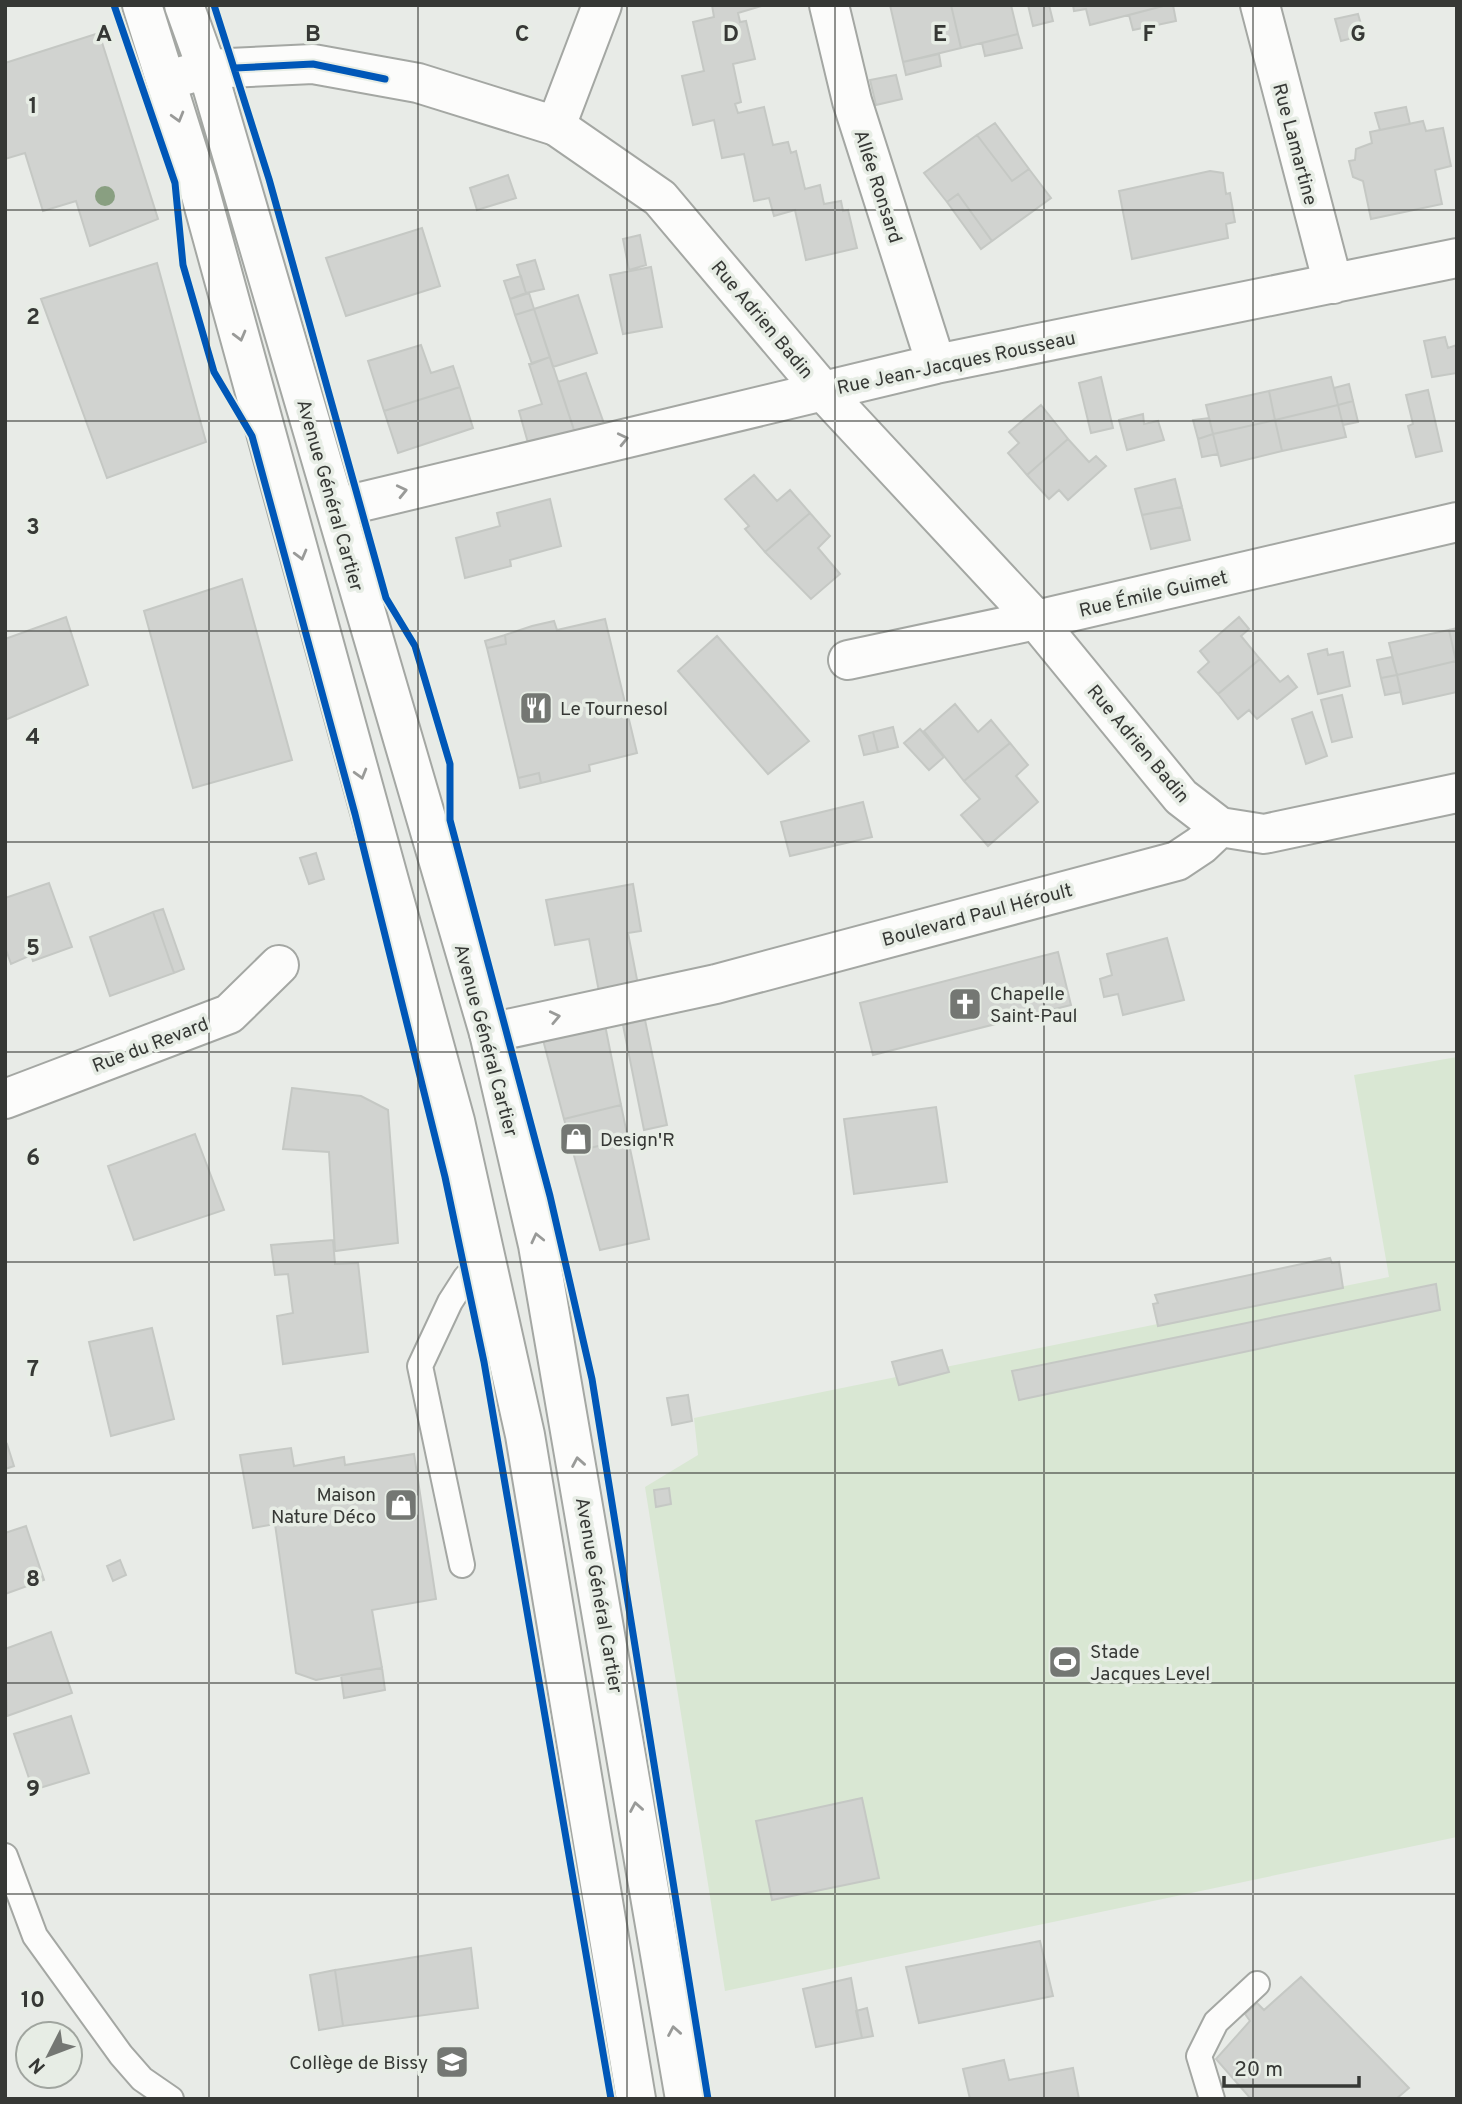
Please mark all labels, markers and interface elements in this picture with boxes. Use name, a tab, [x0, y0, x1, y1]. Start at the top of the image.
text: A	[96, 21, 112, 50]
text: B	[305, 21, 321, 50]
text: C	[515, 21, 529, 50]
text: D	[723, 21, 739, 50]
text: E	[933, 21, 947, 50]
text: F	[1142, 21, 1156, 50]
text: G	[1350, 21, 1366, 50]
street label: Rue Lamartine	[1266, 81, 1322, 208]
text: 1	[28, 93, 38, 122]
one-way arrow	[170, 110, 185, 122]
street label: Allée Ronsard	[848, 127, 907, 246]
street label: Rue Adrien Badin	[705, 256, 818, 384]
text: 2	[26, 304, 40, 333]
street label: Rue Jean-Jacques Rousseau	[835, 327, 1078, 401]
one-way arrow	[232, 329, 246, 341]
street label: Avenue Général Cartier	[290, 397, 368, 595]
one-way arrow	[617, 433, 629, 447]
one-way arrow	[396, 485, 408, 499]
text: 3	[26, 514, 40, 543]
one-way arrow	[293, 549, 307, 561]
street label: Rue Émile Guimet	[1077, 565, 1230, 624]
street label: Rue Adrien Badin	[1081, 680, 1194, 808]
restaurant icon: Le Tournesol	[517, 689, 555, 727]
place label: Le Tournesol	[560, 698, 668, 722]
text: 4	[26, 724, 40, 753]
one-way arrow	[353, 768, 367, 780]
street label: Boulevard Paul Héroult	[880, 879, 1075, 953]
text: 5	[26, 935, 40, 964]
street label: Avenue Général Cartier	[448, 942, 523, 1140]
place label: Chapelle Saint-Paul	[990, 983, 1078, 1029]
church icon: Chapelle Saint-Paul	[946, 985, 984, 1023]
one-way arrow	[549, 1011, 561, 1026]
street label: Rue du Revard	[89, 1013, 212, 1079]
shop icon: Design'R	[557, 1120, 595, 1158]
place label: Design'R	[600, 1129, 675, 1153]
text: 6	[26, 1145, 40, 1174]
one-way arrow	[530, 1232, 545, 1244]
text: 7	[27, 1356, 39, 1385]
one-way arrow	[571, 1456, 586, 1468]
place label: Maison Nature Déco	[271, 1484, 376, 1530]
shop icon: Maison Nature Déco	[382, 1486, 420, 1524]
street label: Avenue Général Cartier	[569, 1495, 627, 1696]
text: 8	[26, 1566, 40, 1595]
place label: Stade Jacques Level	[1090, 1641, 1210, 1687]
sports icon: Stade Jacques Level	[1046, 1643, 1084, 1681]
text: 9	[26, 1776, 40, 1805]
one-way arrow	[629, 1801, 644, 1813]
text: 10	[21, 1987, 45, 2016]
north arrow	[14, 2020, 84, 2090]
one-way arrow	[667, 2026, 682, 2037]
school or university icon: Collège de Bissy	[433, 2043, 471, 2081]
scale bar	[1224, 2044, 1359, 2088]
text: N	[24, 2052, 51, 2078]
place label: Collège de Bissy	[289, 2052, 428, 2076]
text: 20 m	[1234, 2057, 1283, 2084]

